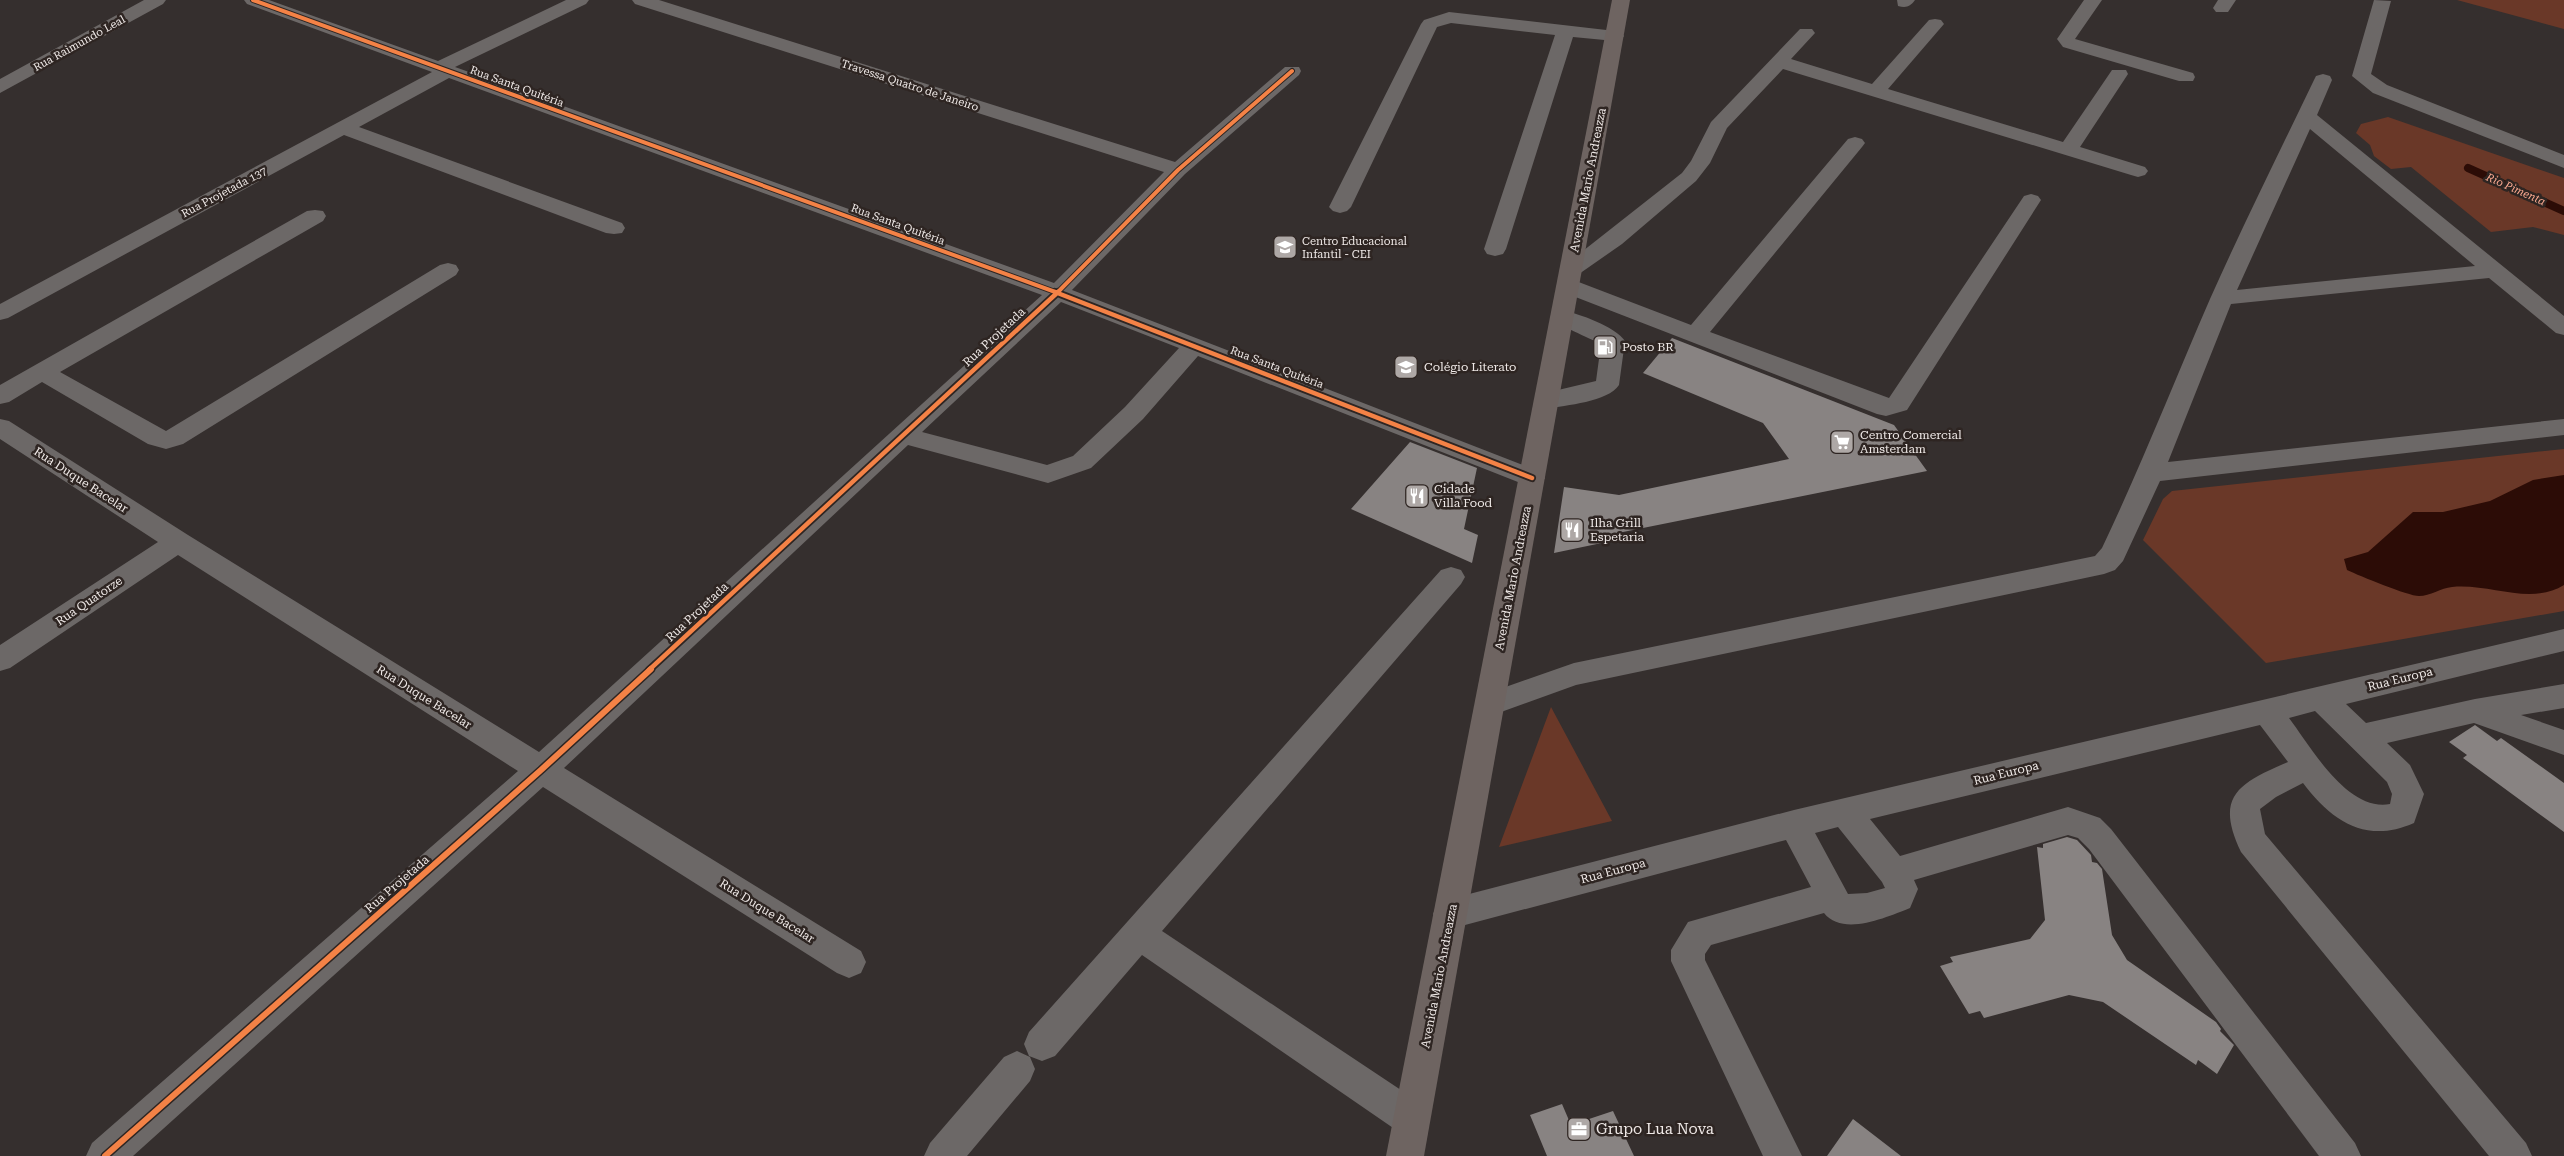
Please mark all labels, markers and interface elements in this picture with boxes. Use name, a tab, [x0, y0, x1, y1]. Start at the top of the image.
street label: Rua Raimundo Leal	[31, 13, 128, 74]
street label: Travessa Quatro de Janeiro	[840, 57, 980, 114]
street label: Rua Santa Quitéria	[468, 63, 566, 110]
street label: Avenida Mario Andreazza	[1567, 106, 1609, 253]
street label: Rua Projetada 137	[179, 164, 269, 220]
water label: Rio Pimenta	[2483, 170, 2548, 208]
street label: Rua Santa Quitéria	[849, 201, 947, 248]
school or university icon: Centro Educacional Infantil - CEI	[1272, 234, 1298, 260]
place label: Centro Educacional Infantil - CEI	[1302, 235, 1408, 261]
street label: Rua Projetada	[960, 304, 1028, 369]
fuel station icon: Posto BR	[1592, 334, 1618, 360]
place label: Posto BR	[1622, 340, 1674, 354]
street label: Rua Santa Quitéria	[1228, 344, 1325, 391]
school or university icon: Colégio Literato	[1393, 354, 1419, 380]
place label: Colégio Literato	[1424, 360, 1516, 374]
place label: Centro Comercial Amsterdam	[1860, 428, 1962, 456]
supermarket icon: Centro Comercial Amsterdam	[1829, 429, 1855, 455]
street label: Rua Duque Bacelar	[31, 444, 131, 516]
place label: Cidade Villa Food	[1434, 482, 1493, 510]
restaurant icon: Cidade Villa Food	[1404, 483, 1430, 509]
street label: Avenida Mario Andreazza	[1492, 504, 1534, 651]
place label: Ilha Grill Espetaria	[1590, 516, 1645, 544]
restaurant icon: Ilha Grill Espetaria	[1559, 517, 1585, 543]
street label: Rua Quatorze	[53, 573, 125, 628]
street label: Rua Projetada	[663, 579, 731, 644]
street label: Rua Duque Bacelar	[374, 662, 474, 732]
street label: Rua Europa	[2366, 664, 2435, 694]
street label: Rua Europa	[1972, 758, 2041, 788]
street label: Rua Projetada	[362, 852, 432, 916]
street label: Rua Europa	[1579, 855, 1647, 886]
street label: Rua Duque Bacelar	[717, 876, 817, 946]
street label: Avenida Mario Andreazza	[1418, 902, 1460, 1049]
office icon: Grupo Lua Nova	[1566, 1116, 1592, 1142]
place label: Grupo Lua Nova	[1596, 1120, 1714, 1138]

